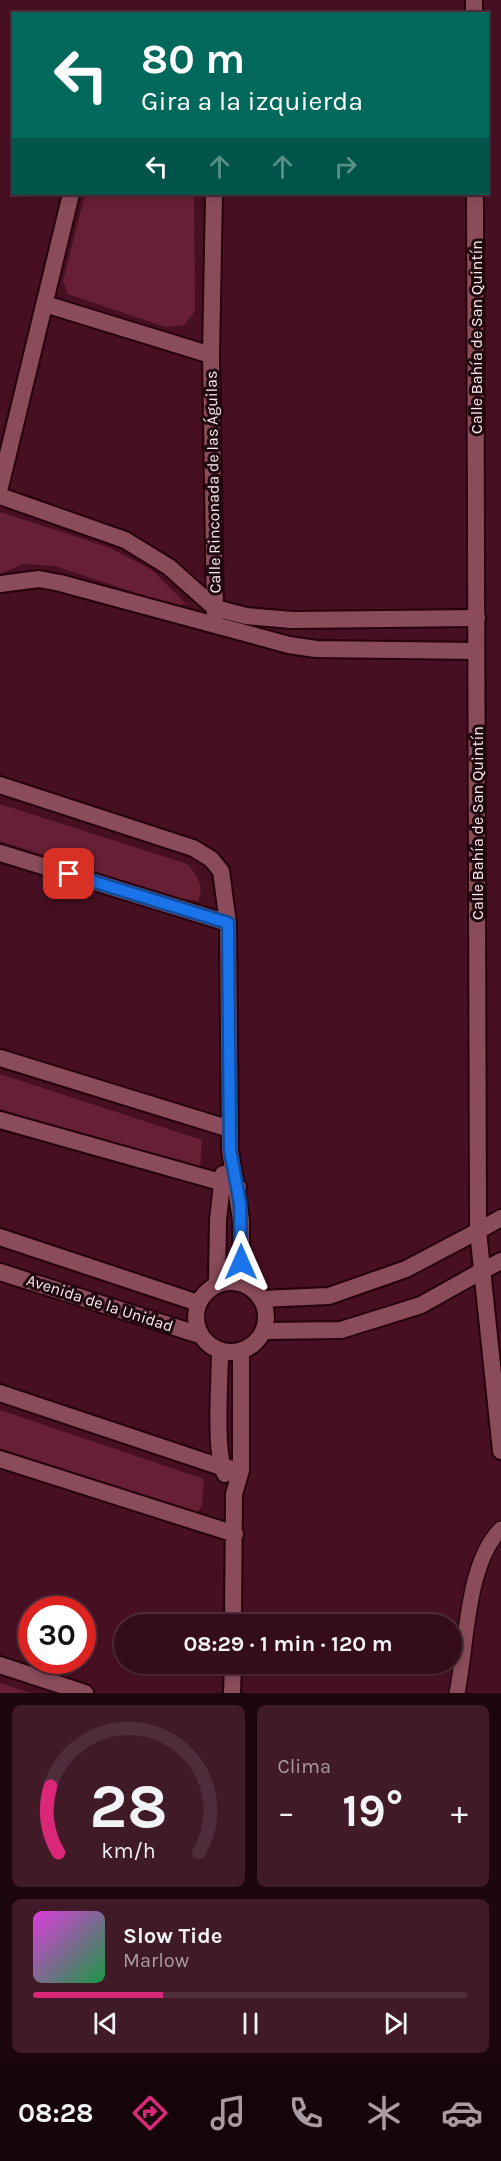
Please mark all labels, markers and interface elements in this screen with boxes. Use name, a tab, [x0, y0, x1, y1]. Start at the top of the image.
text: 80 m	[141, 34, 245, 84]
icon: left	[42, 36, 120, 114]
text: Gira a la izquierda	[141, 85, 363, 117]
icon: left	[140, 150, 173, 183]
icon: ahead	[203, 150, 236, 183]
icon: ahead	[266, 150, 299, 183]
icon: right	[329, 150, 362, 183]
street label: Calle Bahía de San Quintín	[467, 240, 486, 434]
street label: Calle Rinconada de las Águilas	[202, 370, 224, 594]
street label: Calle Bahía de San Quintín	[468, 726, 487, 920]
pin	[43, 848, 94, 899]
icon: arrive	[52, 857, 85, 890]
position arrow	[209, 1230, 273, 1294]
street label: Avenida de la Unidad	[24, 1270, 176, 1336]
speed limit sign: 30	[18, 1596, 96, 1674]
text: 08:29 · 1 min · 120 m	[183, 1631, 393, 1657]
text: Clima	[278, 1755, 331, 1778]
text: 28	[89, 1770, 167, 1843]
text: 19°	[342, 1785, 403, 1837]
text: −	[278, 1793, 295, 1831]
text: +	[451, 1793, 468, 1831]
text: km/h	[101, 1838, 155, 1863]
text: Slow Tide	[123, 1923, 223, 1949]
text: Marlow	[123, 1949, 189, 1972]
icon: previous	[89, 2007, 122, 2040]
icon: pause	[234, 2007, 267, 2040]
icon: next	[379, 2007, 412, 2040]
icon: directions	[129, 2092, 171, 2134]
icon: music	[207, 2092, 249, 2134]
icon: phone	[285, 2092, 327, 2134]
icon: climate	[363, 2092, 405, 2134]
icon: car	[441, 2092, 483, 2134]
text: 08:28	[18, 2097, 94, 2129]

